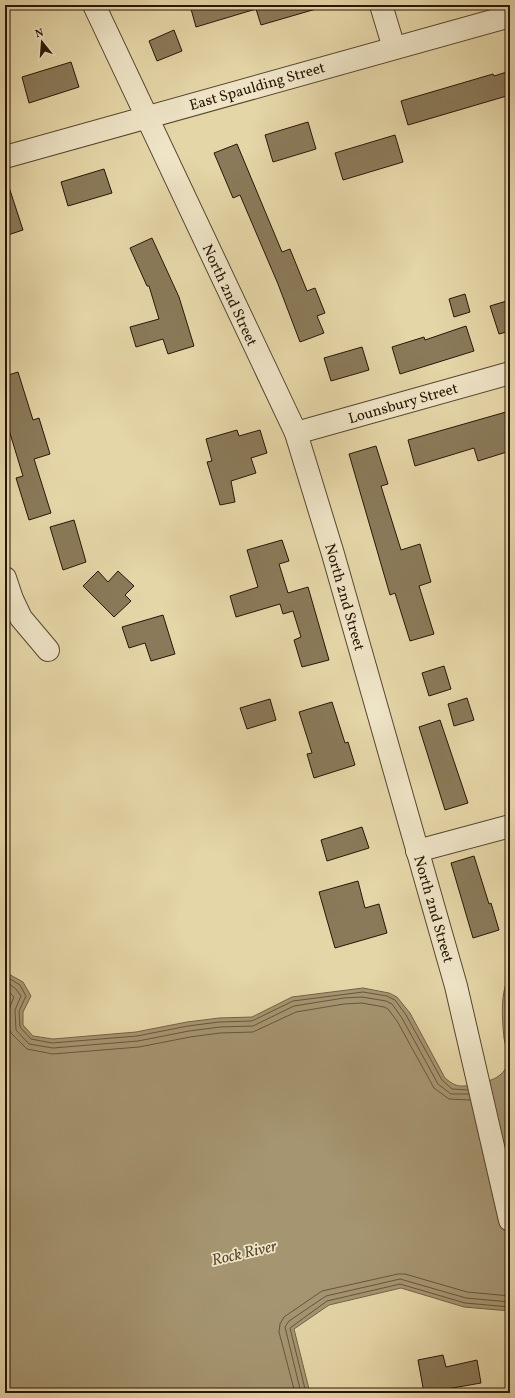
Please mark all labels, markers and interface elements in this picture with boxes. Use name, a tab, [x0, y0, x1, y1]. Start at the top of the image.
north arrow	[22, 22, 62, 62]
text: N	[33, 26, 46, 42]
street label: East Spaulding Street	[187, 58, 328, 117]
street label: North 2nd Street	[196, 241, 261, 350]
street label: Lounsbury Street	[346, 379, 461, 430]
street label: North 2nd Street	[318, 541, 369, 653]
street label: North 2nd Street	[407, 853, 458, 965]
water label: Rock River	[210, 1236, 280, 1272]

